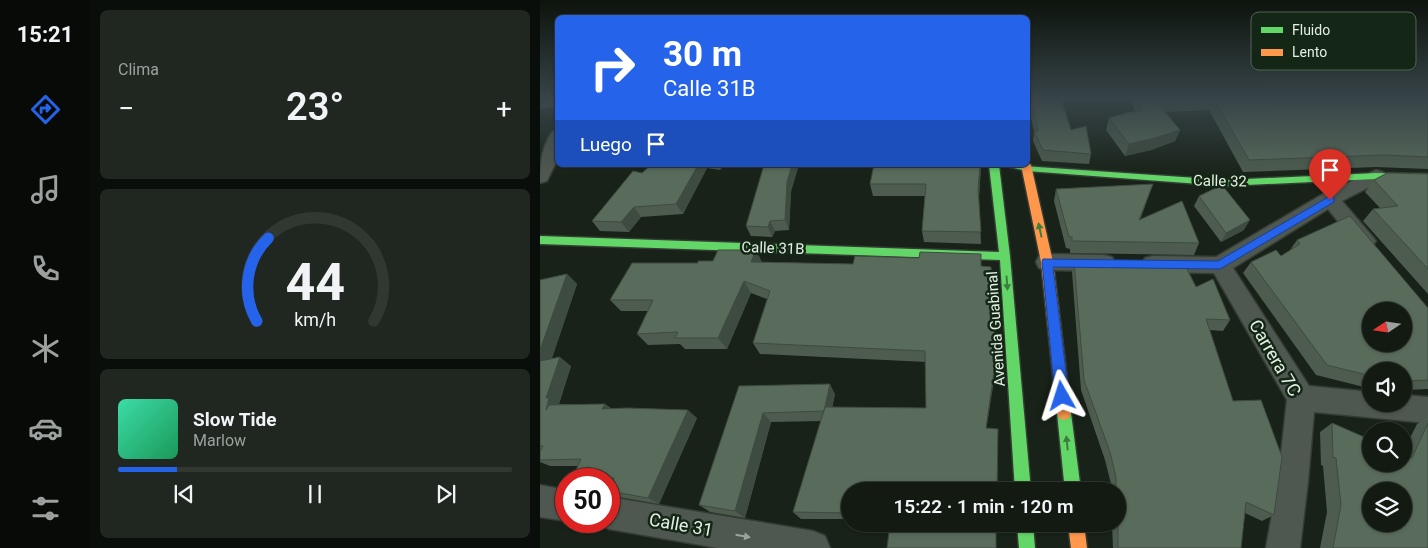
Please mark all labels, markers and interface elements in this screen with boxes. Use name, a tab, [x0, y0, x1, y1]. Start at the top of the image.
legend	[1251, 12, 1416, 70]
text: 15:21	[17, 22, 73, 47]
text: Fluido	[1292, 22, 1330, 38]
text: 30 m	[663, 34, 742, 75]
icon: right	[580, 35, 645, 100]
text: Lento	[1292, 44, 1327, 60]
text: Clima	[118, 60, 159, 79]
text: Calle 31B	[663, 76, 756, 101]
text: 23°	[286, 85, 344, 129]
icon: directions	[28, 92, 63, 127]
text: −	[118, 92, 134, 125]
text: +	[496, 92, 512, 125]
icon: arrive	[642, 130, 670, 158]
text: Luego	[580, 133, 632, 156]
pin	[1309, 149, 1351, 200]
icon: arrive	[1316, 156, 1344, 184]
icon: music	[28, 172, 63, 207]
street label: Calle 32	[1193, 172, 1247, 190]
one-way arrow	[1036, 222, 1044, 237]
street label: Calle 31B	[741, 238, 805, 258]
icon: phone	[28, 251, 63, 286]
text: 44	[285, 252, 345, 313]
street label: Avenida Guabinal	[983, 271, 1009, 387]
one-way arrow	[1004, 275, 1012, 291]
north arrow	[1362, 302, 1412, 352]
map controls	[1362, 302, 1412, 532]
text: km/h	[294, 309, 336, 330]
street label: Carrera 7C	[1245, 316, 1306, 400]
icon: climate	[28, 331, 63, 366]
button: sound	[1362, 362, 1412, 412]
position arrow	[1035, 369, 1087, 421]
text: Slow Tide	[193, 408, 276, 431]
icon: car	[28, 411, 63, 446]
button: search	[1362, 422, 1412, 472]
text: Marlow	[193, 431, 246, 450]
one-way arrow	[1063, 434, 1071, 450]
speed limit sign: 50	[555, 468, 620, 533]
icon: previous	[170, 480, 198, 508]
icon: pause	[301, 480, 329, 508]
icon: next	[432, 480, 460, 508]
button: layers	[1362, 482, 1412, 532]
icon: filters	[28, 491, 63, 526]
text: 15:22 · 1 min · 120 m	[893, 495, 1074, 518]
street label: Calle 31	[647, 509, 715, 540]
one-way arrow	[735, 533, 751, 541]

